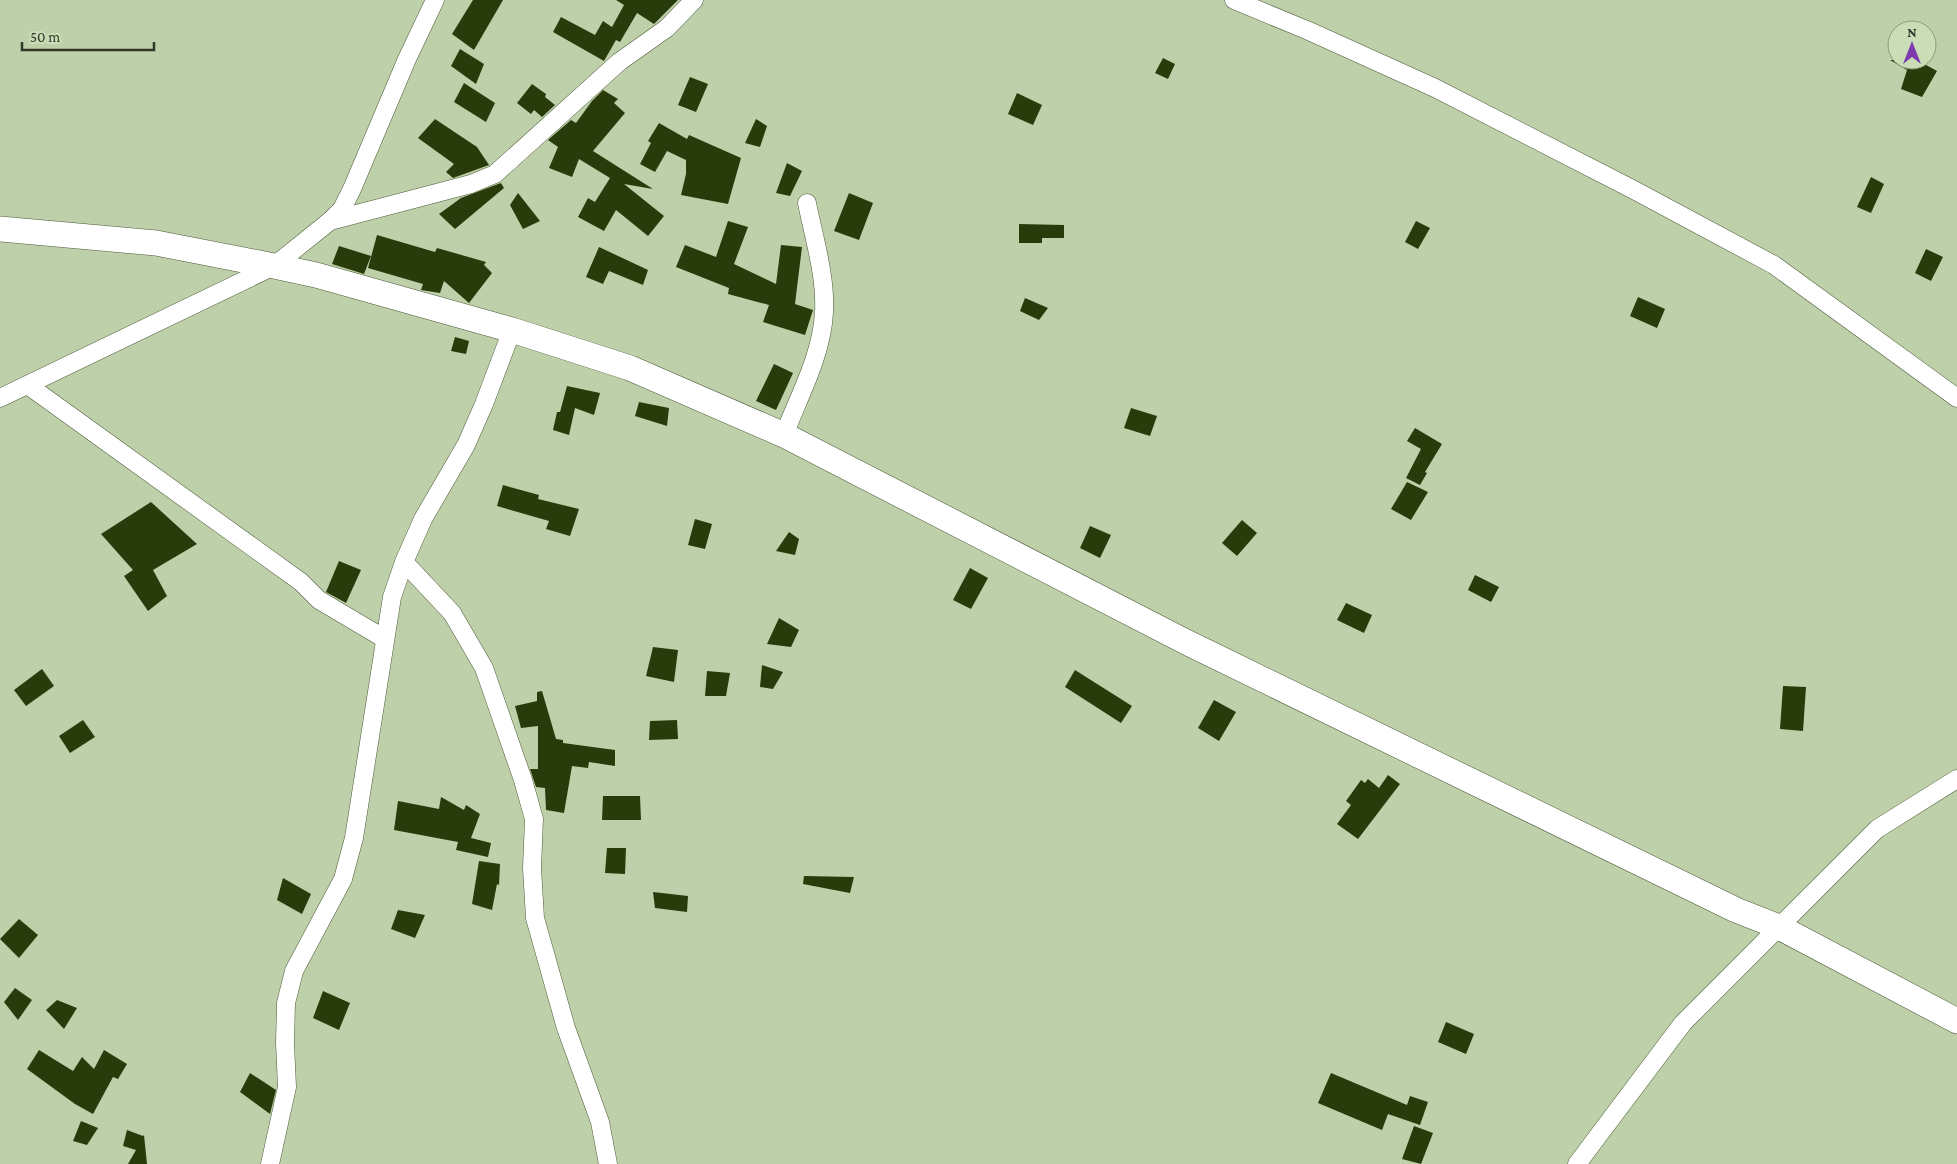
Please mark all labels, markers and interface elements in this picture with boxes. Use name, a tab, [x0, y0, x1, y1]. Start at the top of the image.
scale bar	[22, 20, 155, 52]
north arrow	[1887, 20, 1937, 70]
text: N	[1907, 24, 1917, 40]
text: 50 m	[30, 29, 60, 45]

